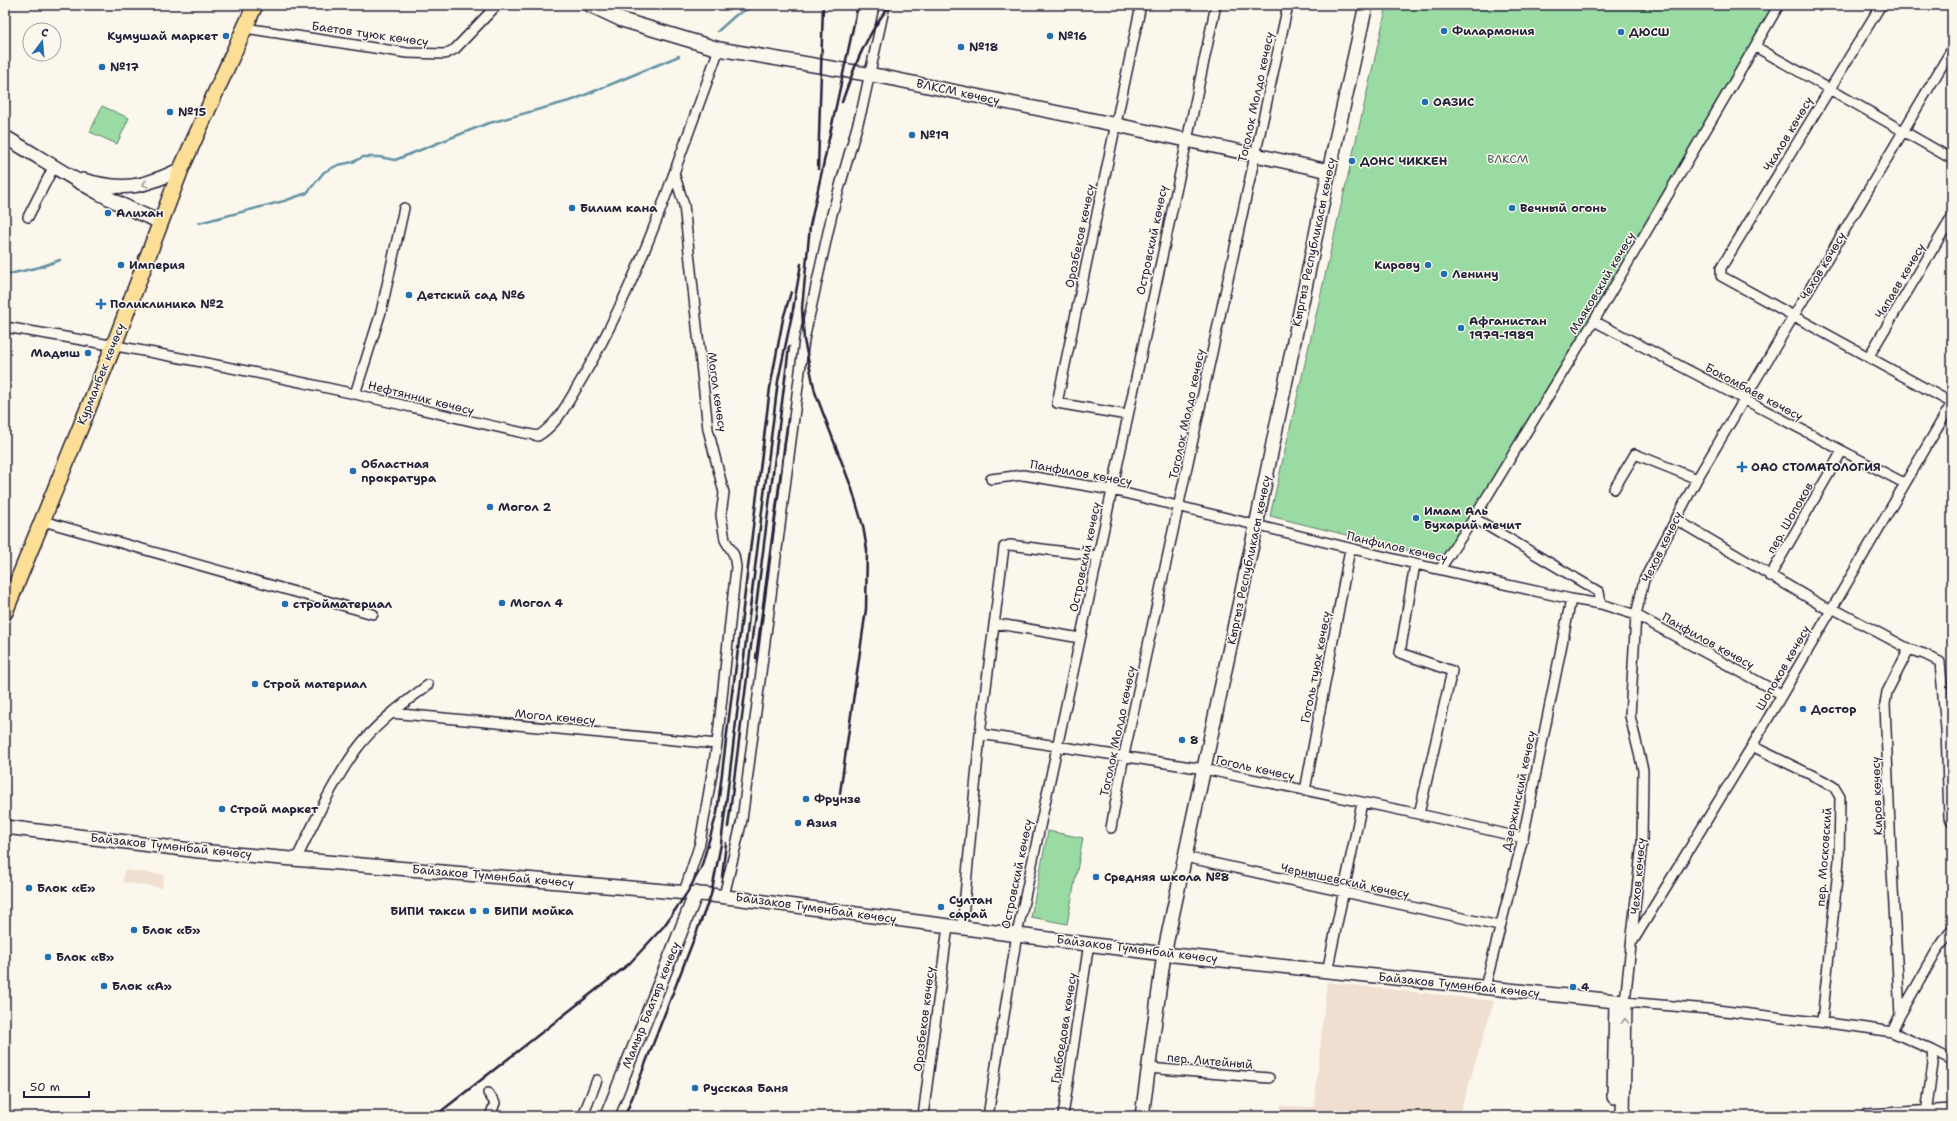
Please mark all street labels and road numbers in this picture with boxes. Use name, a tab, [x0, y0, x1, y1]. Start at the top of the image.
street label: Баетов туюк көчөсү	[311, 18, 429, 50]
street label: Тоголок Молдо көчөсү	[1234, 30, 1278, 164]
street label: ВЛКСМ көчөсү	[915, 75, 1001, 109]
street label: Чкалов көчөсү	[1759, 94, 1817, 174]
street label: Кыргыз Республикасы көчөсү	[1288, 156, 1340, 328]
street label: Орозбеков көчөсү	[1061, 183, 1099, 289]
street label: Островский көчөсү	[1133, 184, 1171, 296]
street label: Маяковский көчөсү	[1565, 229, 1639, 337]
street label: Чехов көчөсү	[1796, 229, 1850, 303]
street label: Чапаев көчөсү	[1871, 240, 1929, 322]
street label: Курманбек көчөсү	[73, 321, 129, 427]
street label: Тоголок Молдо көчөсү	[1165, 347, 1209, 481]
street label: Могол көчөсү	[703, 351, 731, 433]
street label: Бокомбаев көчөсү	[1702, 359, 1806, 425]
street label: Нефтянник көчөсү	[366, 377, 476, 419]
street label: Панфилов көчөсү	[1029, 456, 1133, 490]
street label: Кыргыз Республикасы көчөсү	[1223, 474, 1275, 646]
street label: пер. Шопоков	[1763, 480, 1817, 556]
street label: Островский көчөсү	[1066, 501, 1104, 613]
street label: Чехов көчөсү	[1638, 509, 1686, 585]
street label: Панфилов көчөсү	[1345, 528, 1449, 566]
street label: Панфилов көчөсү	[1659, 609, 1757, 673]
street label: Гоголь туюк көчөсү	[1297, 610, 1335, 724]
street label: Шопоков көчөсү	[1752, 623, 1814, 713]
street label: Тоголок Молдо көчөсү	[1096, 664, 1140, 798]
street label: Могол көчөсү	[514, 706, 596, 728]
street label: Дзержинский көчөсү	[1498, 729, 1540, 853]
street label: Гоголь көчөсү	[1214, 752, 1296, 784]
street label: Киров көчөсү	[1868, 756, 1886, 836]
street label: пер. Московский	[1813, 807, 1835, 907]
street label: Островский көчөсү	[998, 818, 1036, 930]
street label: Байзаков Түмөнбай көчөсү	[89, 830, 253, 862]
street label: Чехов көчөсү	[1627, 837, 1649, 915]
street label: Чернышевский көчөсү	[1279, 860, 1411, 902]
street label: Байзаков Түмөнбай көчөсү	[411, 861, 575, 891]
street label: Байзаков Түмөнбай көчөсү	[735, 889, 897, 927]
street label: Байзаков Түмөнбай көчөсү	[1055, 931, 1219, 967]
street label: Мамыр Баатыр көчөсү	[618, 939, 684, 1071]
street label: Орозбеков көчөсү	[910, 966, 938, 1072]
street label: Байзаков Түмөнбай көчөсү	[1377, 969, 1541, 1001]
street label: Грибоедова көчөсү	[1047, 971, 1081, 1085]
street label: пер. Литейный	[1166, 1049, 1254, 1073]

